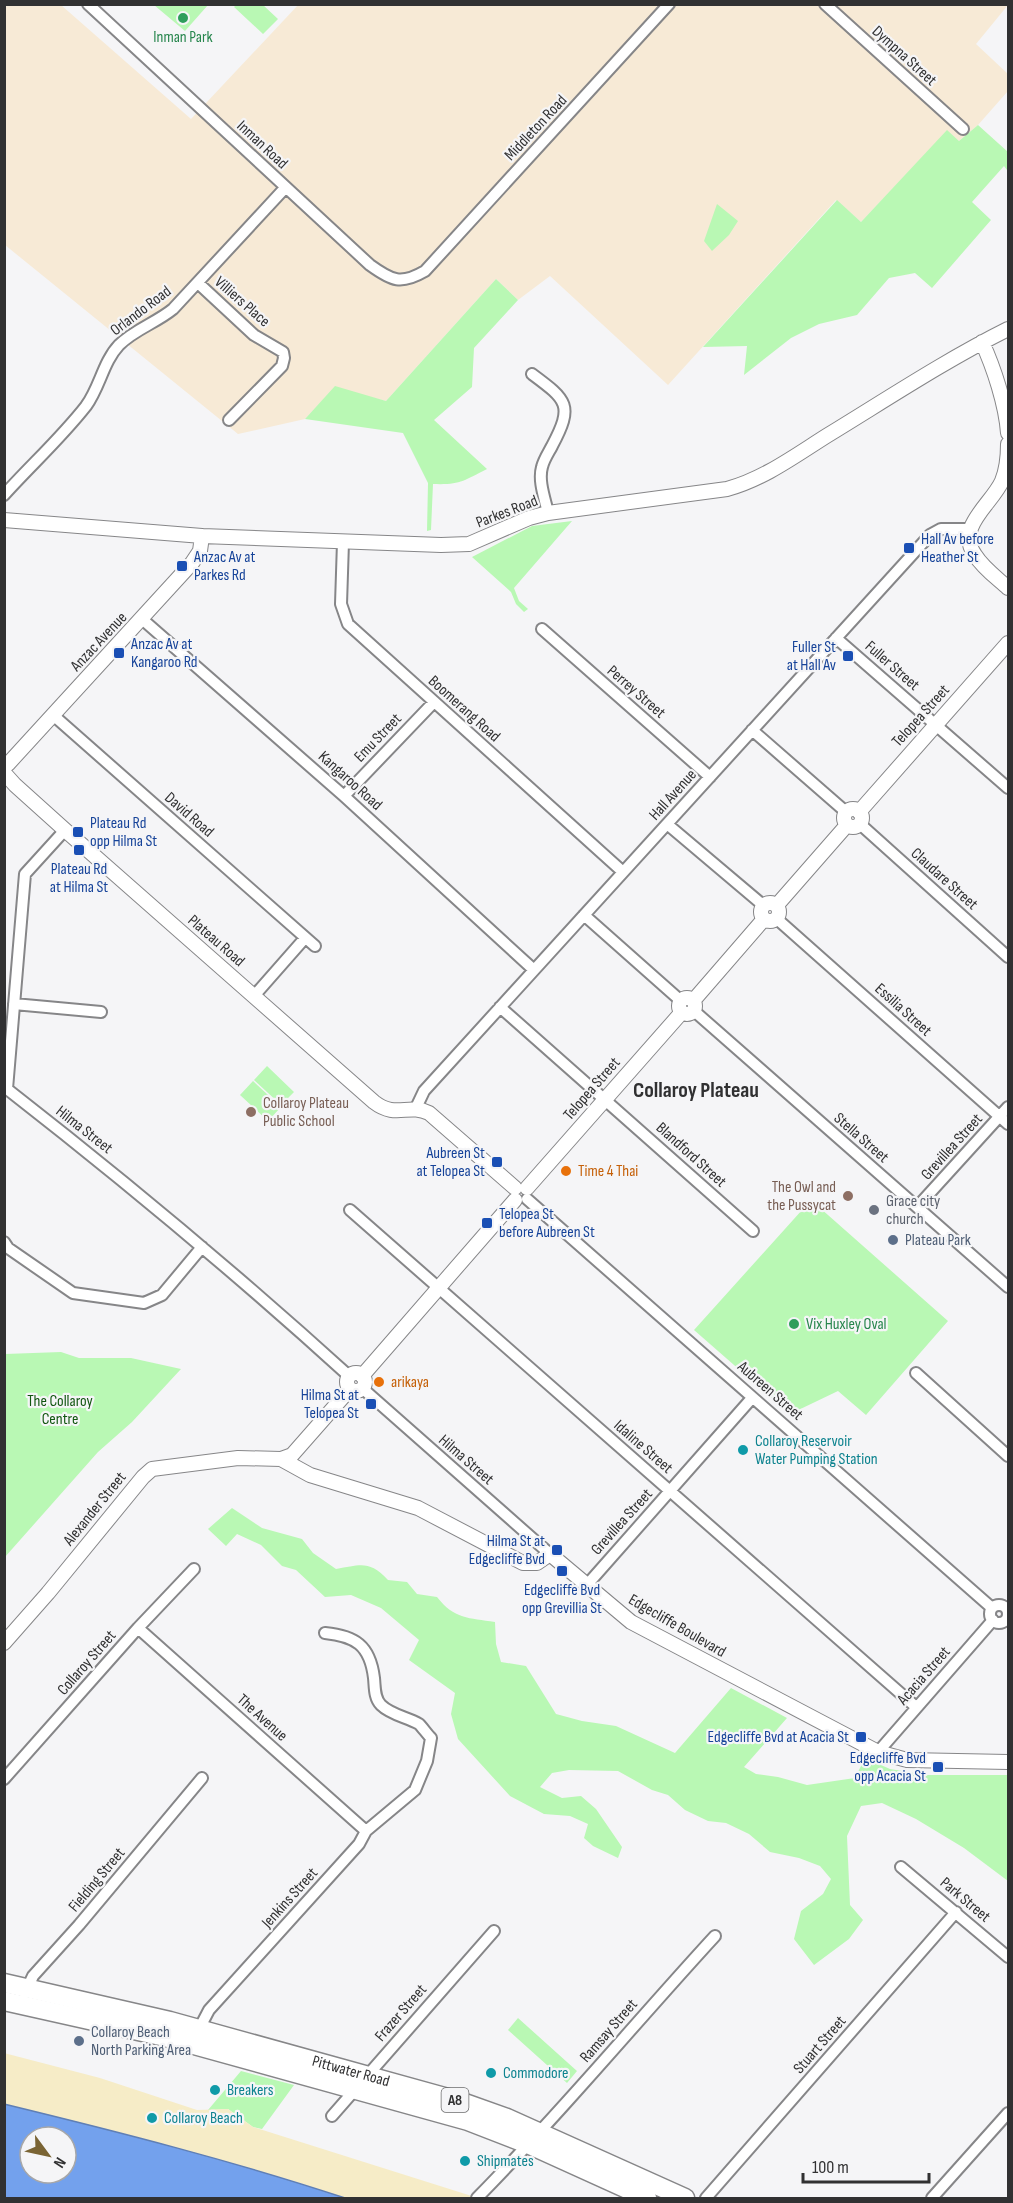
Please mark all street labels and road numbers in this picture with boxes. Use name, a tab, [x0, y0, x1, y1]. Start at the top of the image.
street label: Dympna Street	[868, 22, 940, 90]
street label: Middleton Road	[501, 91, 571, 165]
street label: Inman Road	[233, 117, 291, 173]
street label: Villiers Place	[210, 273, 274, 331]
street label: Orlando Road	[107, 282, 175, 340]
street label: Parkes Road	[473, 492, 541, 532]
street label: Anzac Avenue	[66, 608, 131, 676]
street label: Fuller Street	[861, 637, 923, 695]
street label: Perrey Street	[603, 662, 669, 723]
street label: Boomerang Road	[424, 672, 504, 746]
street label: Telopea Street	[888, 681, 954, 751]
street label: Emu Street	[350, 710, 406, 766]
street label: Kangaroo Road	[314, 747, 386, 815]
street label: Hall Avenue	[645, 766, 701, 824]
street label: David Road	[161, 789, 217, 841]
street label: Claudare Street	[907, 844, 981, 914]
street label: Plateau Road	[184, 911, 248, 971]
street label: Essilia Street	[871, 980, 935, 1040]
street label: Telopea Street	[560, 1054, 625, 1124]
street label: Hilma Street	[52, 1102, 116, 1158]
street label: Stella Street	[830, 1109, 892, 1167]
street label: Grevillea Street	[917, 1110, 987, 1184]
street label: Blandford Street	[652, 1118, 730, 1192]
street label: Aubreen Street	[733, 1357, 807, 1425]
street label: Idaline Street	[610, 1416, 676, 1478]
street label: Hilma Street	[435, 1431, 498, 1489]
street label: Alexander Street	[59, 1468, 131, 1550]
street label: Grevillea Street	[587, 1485, 657, 1559]
street label: Edgecliffe Boulevard	[625, 1590, 729, 1662]
street label: Collaroy Street	[54, 1627, 120, 1699]
street label: Acacia Street	[893, 1643, 955, 1710]
street label: The Avenue	[233, 1690, 291, 1746]
street label: Fielding Street	[65, 1844, 129, 1916]
street label: Jenkins Street	[257, 1864, 322, 1933]
street label: Park Street	[936, 1874, 994, 1927]
street label: Frazer Street	[371, 1980, 431, 2045]
street label: Ramsay Street	[576, 1995, 642, 2067]
street label: Stuart Street	[790, 2012, 850, 2078]
street label: Pittwater Road	[310, 2051, 392, 2091]
road number: A8	[442, 2088, 468, 2112]

